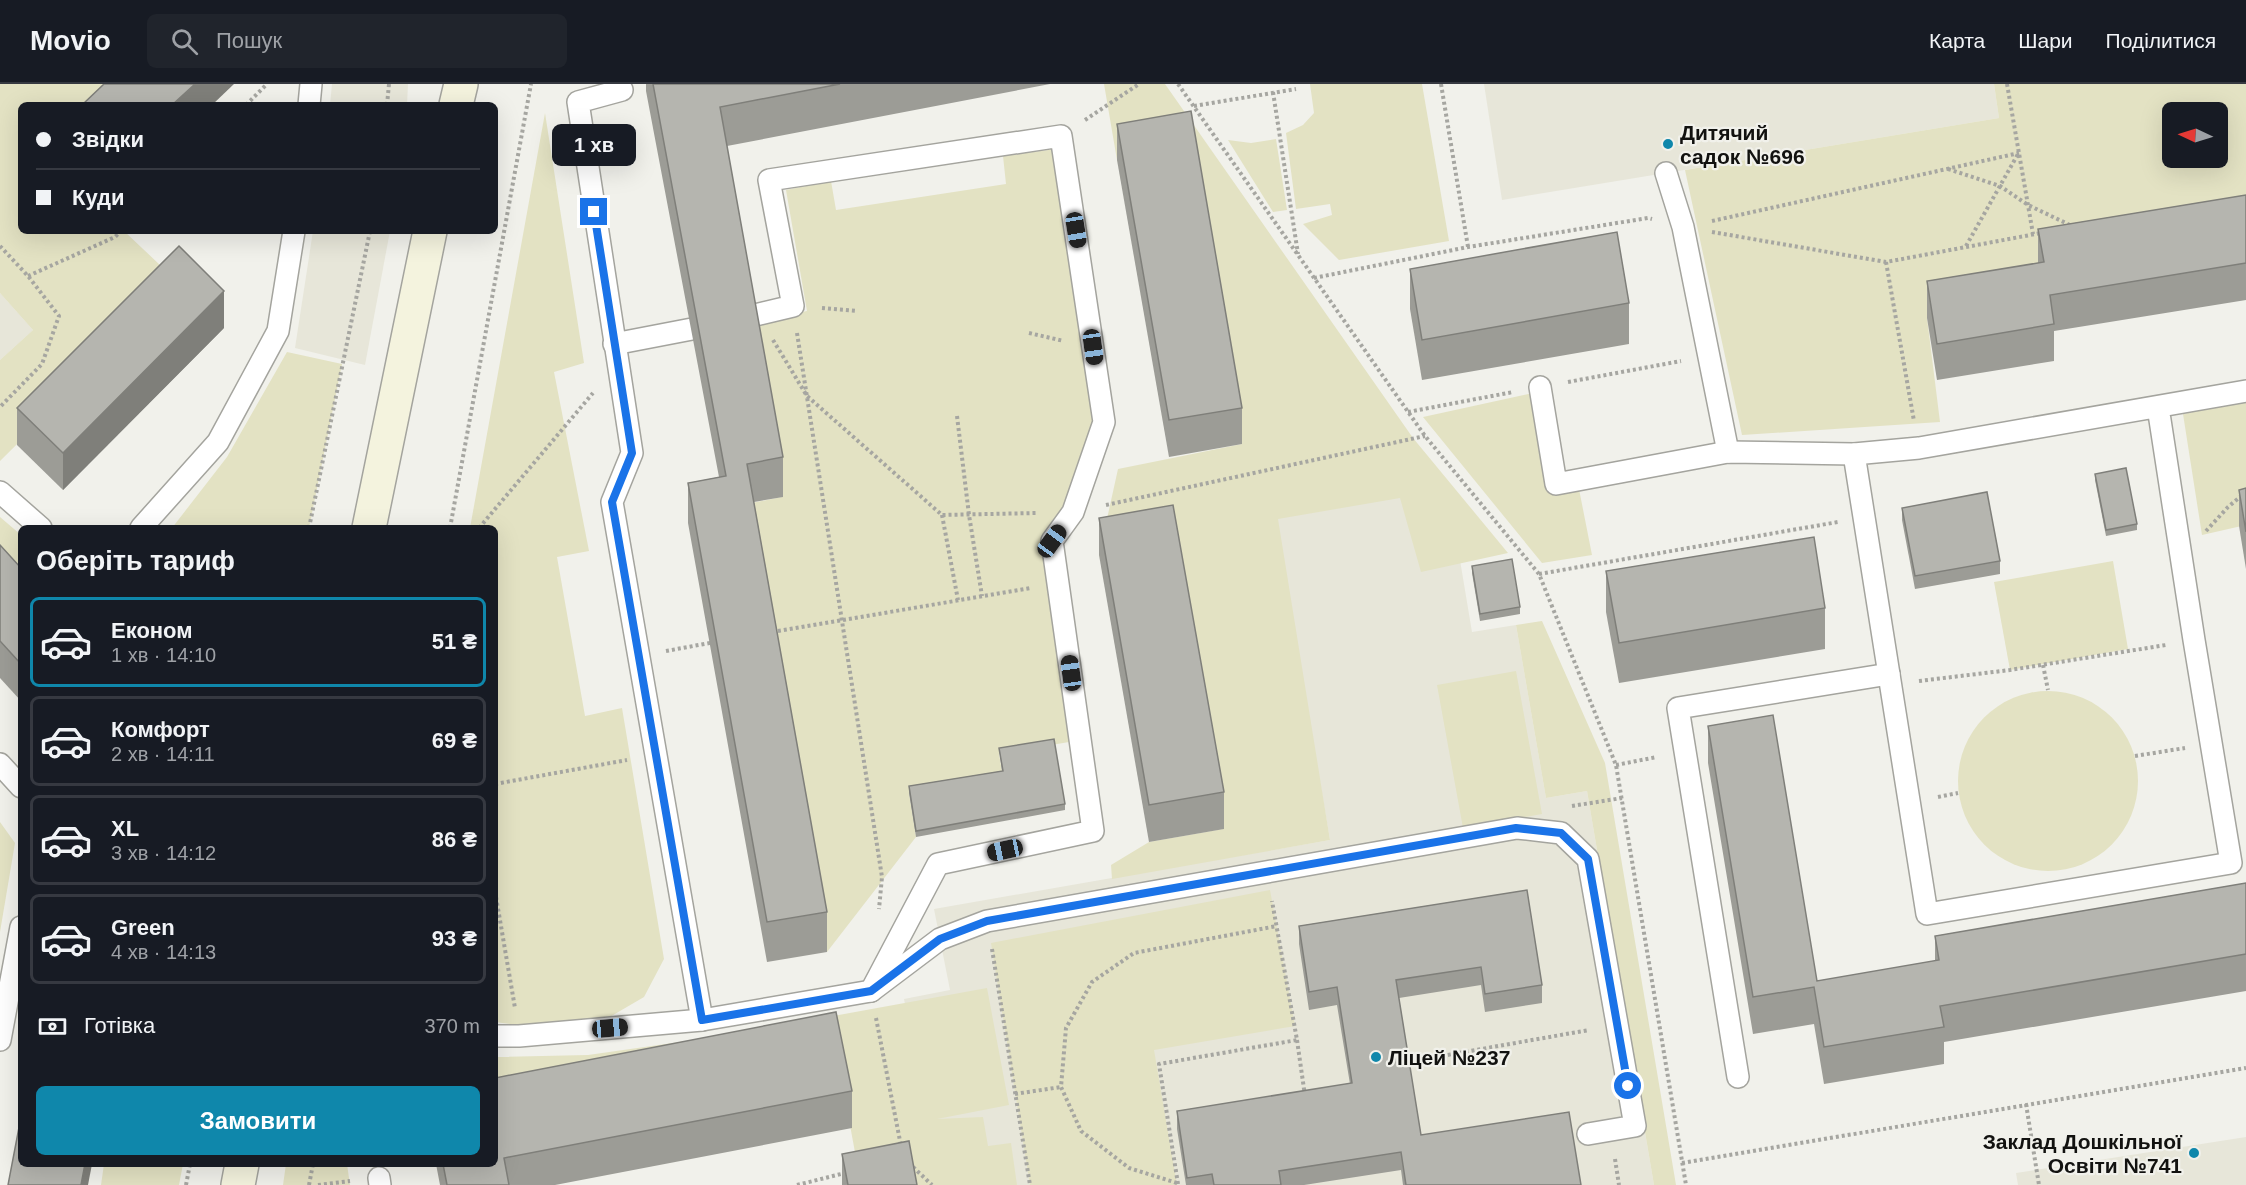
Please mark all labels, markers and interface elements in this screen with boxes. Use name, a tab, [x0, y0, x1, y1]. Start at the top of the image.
search box	[147, 14, 567, 68]
text: Movio	[30, 25, 111, 56]
icon: search	[168, 25, 201, 58]
text: Пошук	[216, 28, 282, 53]
text: Карта	[1929, 29, 1985, 52]
text: Шари	[2018, 29, 2073, 52]
text: Поділитися	[2106, 29, 2216, 52]
north arrow	[2162, 102, 2228, 168]
map controls	[2162, 102, 2228, 168]
place label: Дитячий садок №696	[1680, 121, 1805, 168]
callout: 1 хв	[552, 125, 636, 167]
text: Звідки	[72, 127, 144, 152]
text: 1 хв	[574, 134, 614, 156]
marker: Дитячий садок №696	[1661, 137, 1675, 151]
text: Куди	[72, 185, 125, 210]
route end	[580, 198, 607, 225]
car	[1064, 211, 1088, 249]
car	[1082, 328, 1104, 366]
car	[1034, 521, 1070, 561]
text: Оберіть тариф	[36, 546, 235, 576]
icon: car	[39, 615, 93, 669]
text: Економ	[111, 618, 193, 643]
text: 51 ₴	[432, 629, 477, 654]
text: 1 хв · 14:10	[111, 644, 216, 666]
car	[1060, 654, 1082, 692]
icon: car	[39, 714, 93, 768]
text: Комфорт	[111, 717, 210, 742]
text: 69 ₴	[432, 728, 477, 753]
text: 2 хв · 14:11	[111, 743, 215, 765]
icon: car	[39, 813, 93, 867]
text: XL	[111, 816, 139, 841]
text: 86 ₴	[432, 827, 477, 852]
car	[986, 837, 1024, 863]
text: 3 хв · 14:12	[111, 842, 216, 864]
icon: car	[39, 912, 93, 966]
text: Green	[111, 915, 175, 940]
text: 93 ₴	[432, 926, 477, 951]
text: 4 хв · 14:13	[111, 941, 216, 963]
icon: cash	[36, 1010, 69, 1043]
text: Готівка	[84, 1013, 155, 1038]
text: 370 m	[424, 1015, 480, 1037]
car	[591, 1017, 629, 1039]
place label: Ліцей №237	[1388, 1046, 1510, 1069]
marker: Ліцей №237	[1369, 1050, 1383, 1064]
route start	[1614, 1072, 1641, 1099]
button: Замовити	[36, 1086, 480, 1155]
place label: Заклад Дошкільної Освіти №741	[1983, 1130, 2183, 1177]
marker: Заклад Дошкільної Освіти №741	[2187, 1146, 2201, 1160]

